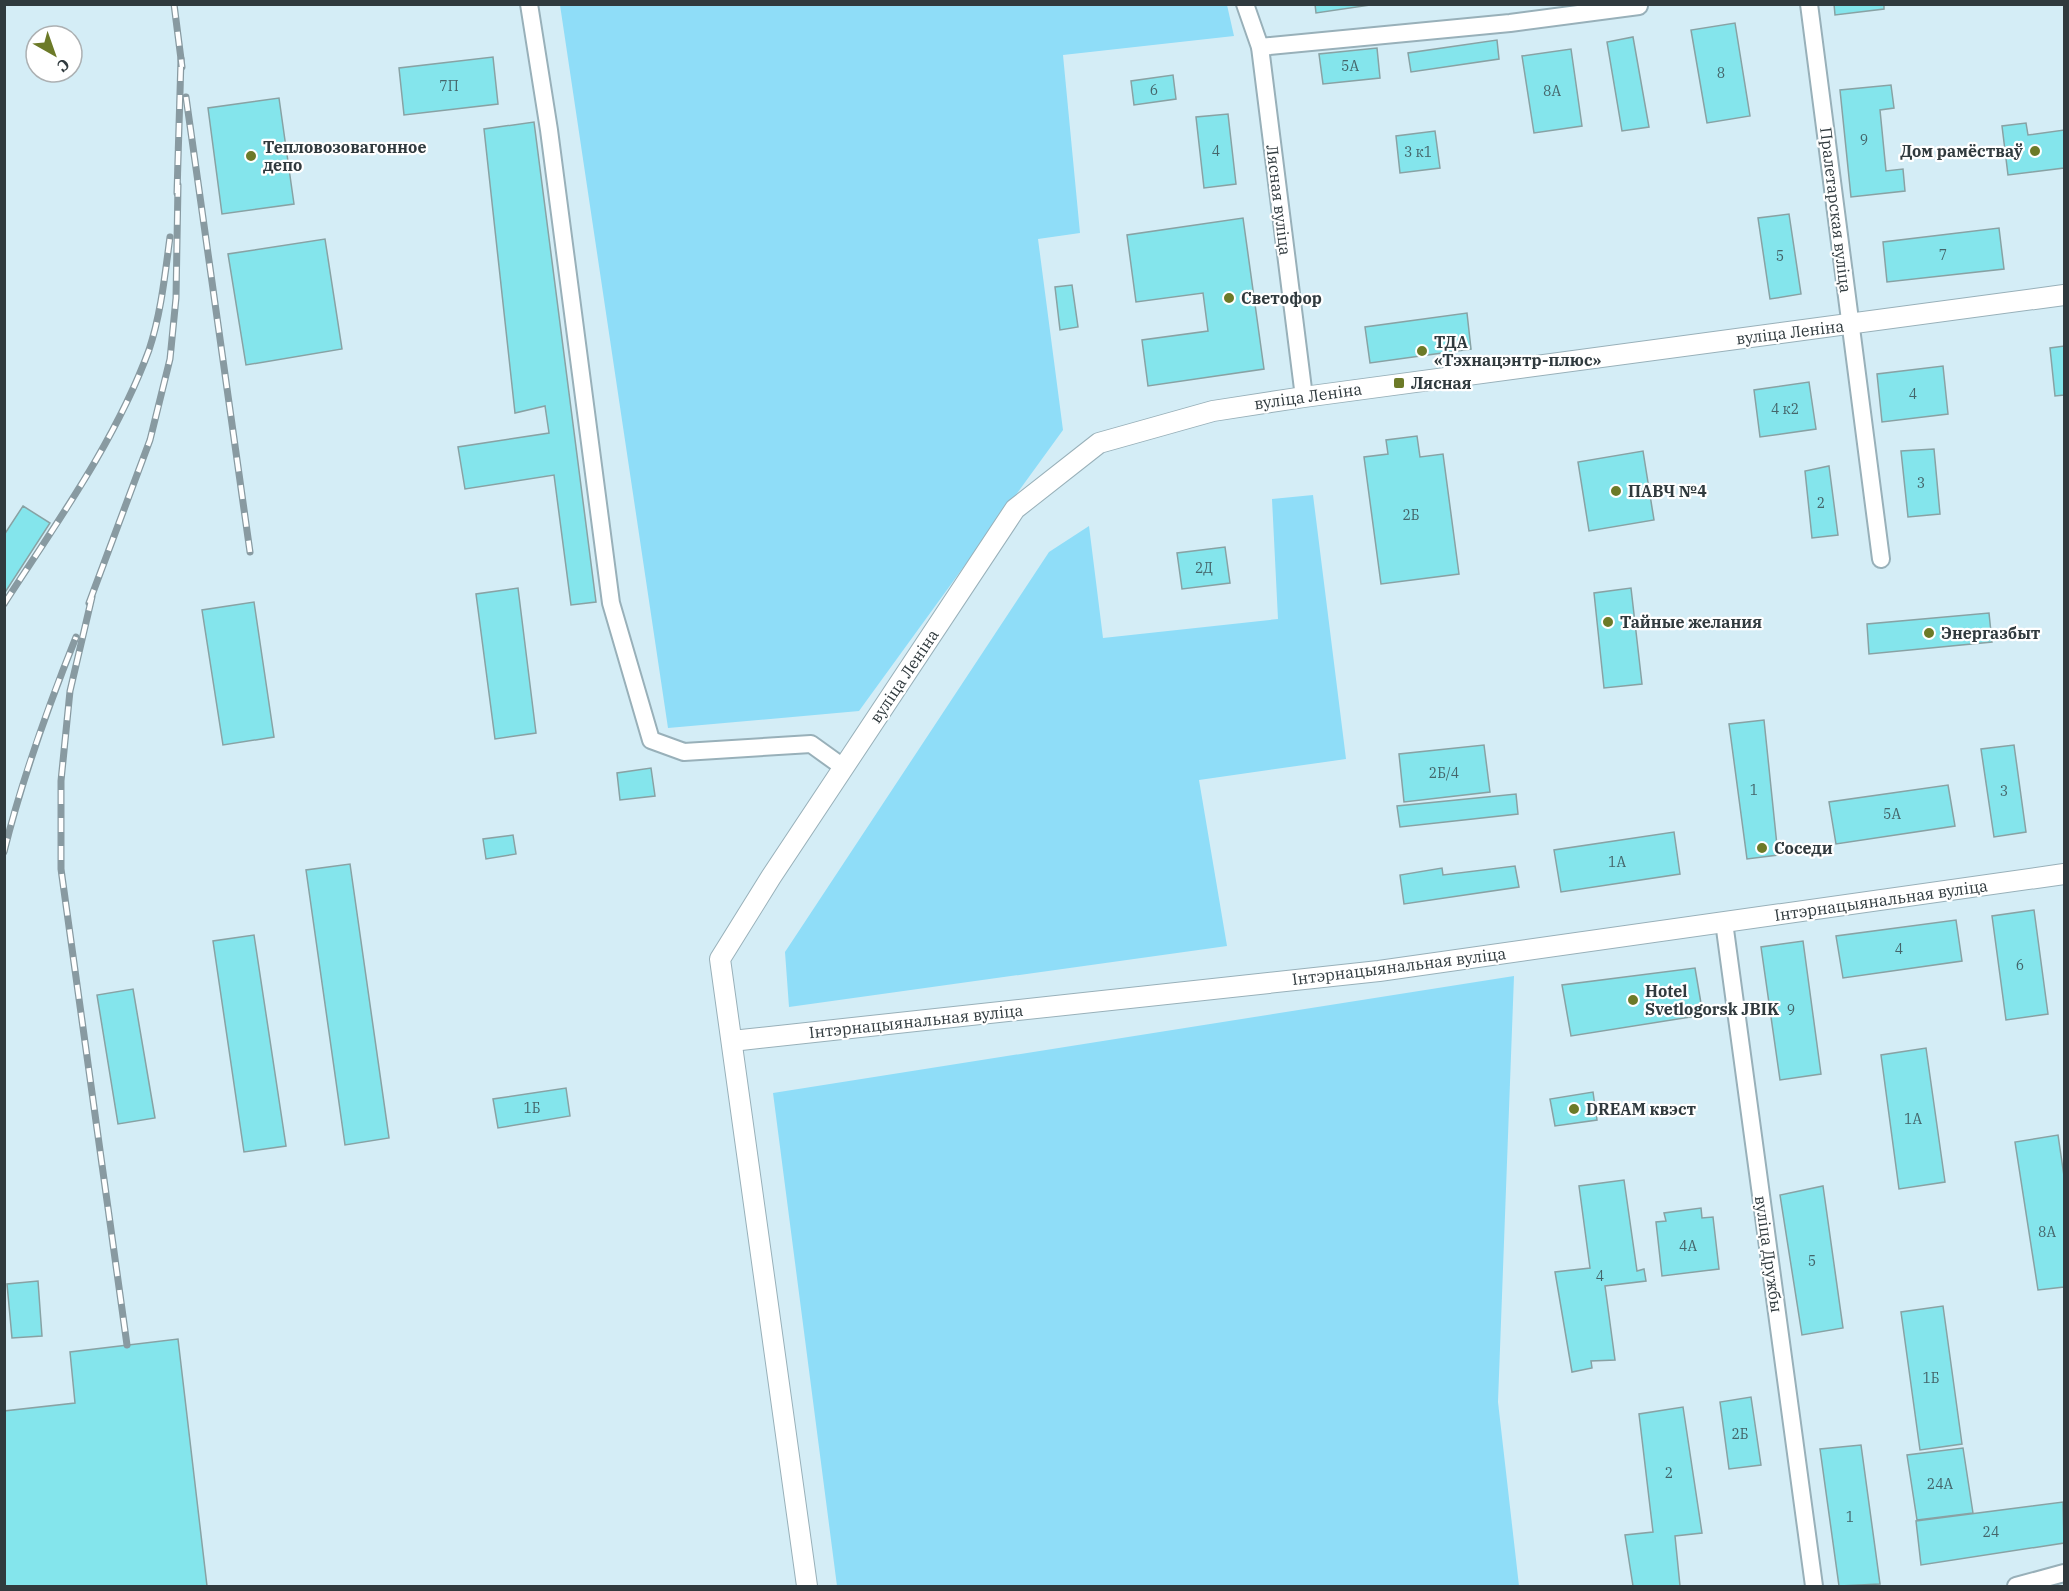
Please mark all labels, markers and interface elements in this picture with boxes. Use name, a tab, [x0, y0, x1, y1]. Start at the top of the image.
north arrow	[24, 24, 84, 84]
text: С	[53, 54, 74, 77]
house number: 5А	[1341, 57, 1359, 75]
house number: 8	[1717, 64, 1725, 82]
house number: 7П	[439, 77, 459, 95]
house number: 6	[1150, 81, 1158, 99]
house number: 8А	[1543, 82, 1561, 100]
street label: Пралетарская вуліца	[1816, 126, 1856, 294]
house number: 9	[1860, 131, 1868, 149]
place label: Тепловозовагонное депо	[263, 137, 427, 175]
place label: Дом рамёстваў	[1900, 141, 2024, 161]
house number: 4	[1212, 142, 1220, 160]
house number: 3 к1	[1404, 143, 1432, 161]
street label: Лясная вуліца	[1262, 144, 1296, 257]
marker: Дом рамёстваў	[2028, 144, 2042, 158]
marker: Тепловозовагонное депо	[244, 149, 258, 163]
house number: 7	[1939, 246, 1947, 264]
house number: 5	[1776, 247, 1784, 265]
place label: Светофор	[1241, 288, 1322, 308]
marker: Светофор	[1222, 291, 1236, 305]
street label: вуліца Леніна	[1735, 315, 1845, 349]
place label: ТДА «Тэхнацэнтр-плюс»	[1434, 332, 1601, 370]
marker: ТДА «Тэхнацэнтр-плюс»	[1415, 344, 1429, 358]
place label: Лясная	[1411, 373, 1472, 393]
marker: Лясная	[1392, 376, 1406, 390]
street label: вуліца Леніна	[1253, 378, 1363, 413]
house number: 4	[1909, 385, 1917, 403]
house number: 4 к2	[1771, 400, 1799, 418]
house number: 3	[1917, 474, 1925, 492]
place label: ПАВЧ №4	[1628, 481, 1707, 501]
marker: ПАВЧ №4	[1609, 484, 1623, 498]
house number: 2	[1817, 494, 1825, 512]
house number: 2Б	[1402, 506, 1420, 524]
house number: 2Д	[1195, 559, 1213, 577]
place label: Тайные желания	[1620, 612, 1762, 632]
marker: Тайные желания	[1601, 615, 1615, 629]
place label: Энергазбыт	[1941, 623, 2041, 643]
street label: вуліца Леніна	[865, 625, 943, 727]
marker: Энергазбыт	[1922, 626, 1936, 640]
house number: 2Б/4	[1429, 764, 1459, 782]
house number: 1	[1750, 781, 1758, 799]
house number: 3	[2000, 782, 2008, 800]
house number: 5А	[1883, 805, 1901, 823]
place label: Соседи	[1774, 838, 1833, 858]
marker: Соседи	[1755, 841, 1769, 855]
house number: 1А	[1608, 853, 1626, 871]
street label: Інтэрнацыянальная вуліца	[1773, 875, 1989, 925]
house number: 4	[1895, 940, 1903, 958]
street label: Інтэрнацыянальная вуліца	[1291, 943, 1507, 989]
house number: 6	[2016, 956, 2024, 974]
place label: Hotel Svetlogorsk JBIK	[1645, 981, 1780, 1019]
marker: Hotel Svetlogorsk JBIK	[1626, 993, 1640, 1007]
street label: Інтэрнацыянальная вуліца	[808, 1000, 1024, 1042]
house number: 9	[1787, 1001, 1795, 1019]
house number: 1Б	[523, 1099, 541, 1117]
place label: DREAM квэст	[1586, 1099, 1697, 1119]
marker: DREAM квэст	[1567, 1102, 1581, 1116]
house number: 1А	[1904, 1110, 1922, 1128]
street label: вуліца Дружбы	[1751, 1194, 1787, 1314]
house number: 8А	[2038, 1223, 2056, 1241]
house number: 4А	[1679, 1237, 1697, 1255]
house number: 5	[1808, 1252, 1816, 1270]
house number: 4	[1596, 1267, 1604, 1285]
house number: 1Б	[1922, 1369, 1940, 1387]
house number: 2Б	[1731, 1425, 1749, 1443]
house number: 2	[1665, 1464, 1673, 1482]
house number: 24А	[1927, 1475, 1954, 1493]
house number: 1	[1846, 1508, 1854, 1526]
house number: 24	[1983, 1523, 1999, 1541]

